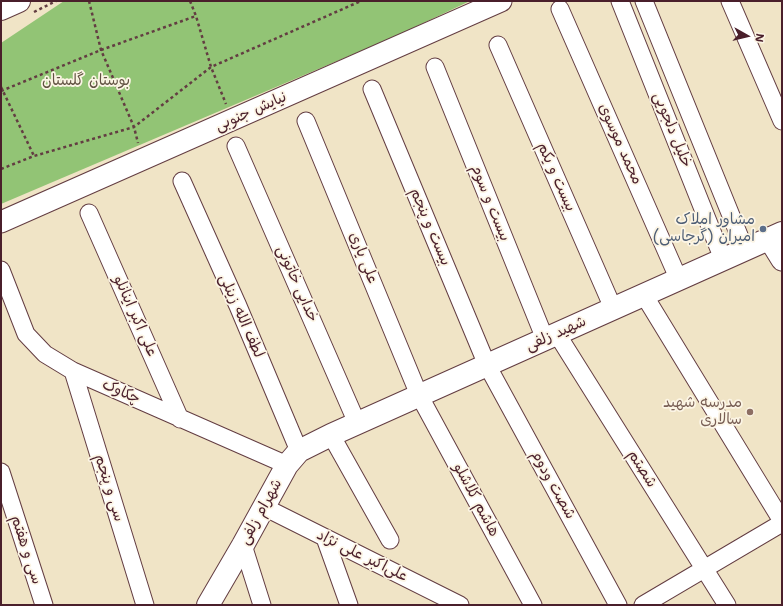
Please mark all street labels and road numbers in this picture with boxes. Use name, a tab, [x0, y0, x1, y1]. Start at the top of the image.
street label: نیایش جنوبی	[212, 88, 290, 136]
street label: خلیل دلجویی	[649, 90, 695, 170]
street label: محمد موسوی	[594, 101, 646, 187]
street label: بیست و یکم	[533, 140, 579, 214]
street label: بیست و سوم	[466, 162, 514, 244]
street label: بیست و پنجم	[406, 185, 454, 269]
street label: علی یاری	[345, 230, 381, 286]
street label: خدایی خاتونی	[272, 243, 322, 325]
street label: لطف الله زینلی	[215, 271, 267, 361]
street label: علی اکبر اینانلو	[109, 273, 161, 359]
street label: شهید زلفی	[523, 313, 589, 355]
street label: چکاوک	[99, 376, 143, 408]
street label: شصتم	[624, 447, 660, 491]
street label: شصت ودوم	[527, 448, 579, 522]
street label: سی و پنجم	[90, 452, 128, 524]
street label: هاشم کلاشلو	[449, 460, 503, 540]
street label: شهرام زلفی	[236, 476, 286, 548]
street label: سی و هفتم	[6, 513, 46, 587]
street label: علی‌اکبر علی نژاد	[313, 526, 411, 586]

